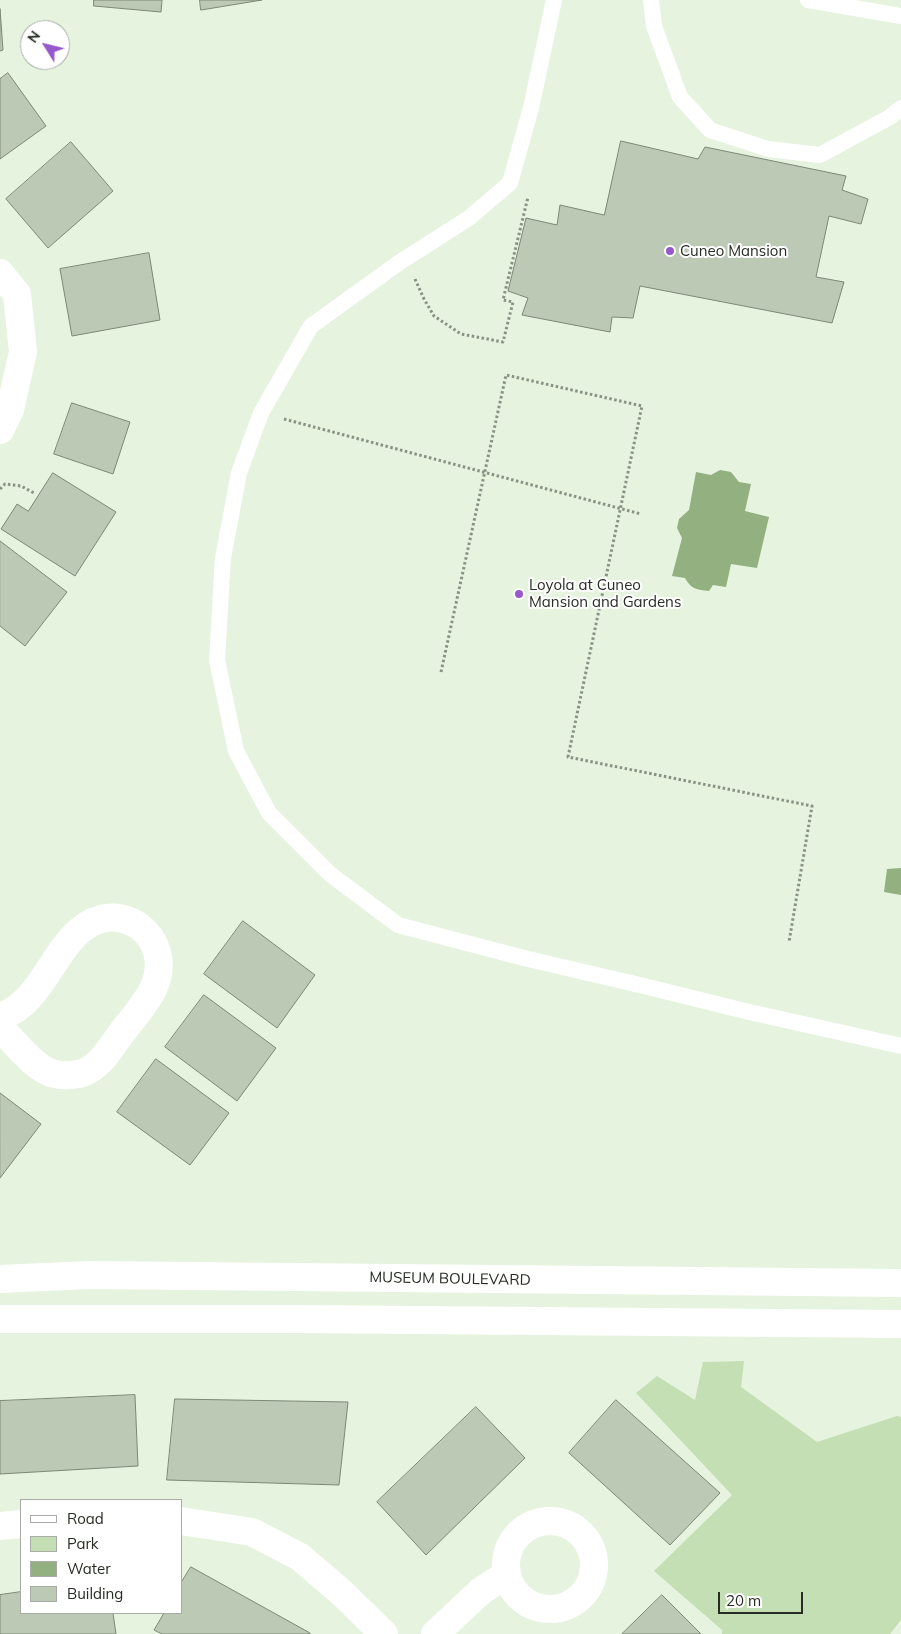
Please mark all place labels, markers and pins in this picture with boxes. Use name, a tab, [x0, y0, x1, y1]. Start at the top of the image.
place label: Cuneo Mansion	[680, 242, 787, 260]
marker: Cuneo Mansion	[664, 245, 676, 257]
place label: Loyola at Cuneo Mansion and Gardens	[529, 576, 681, 611]
marker: Loyola at Cuneo Mansion and Gardens	[513, 588, 525, 600]

